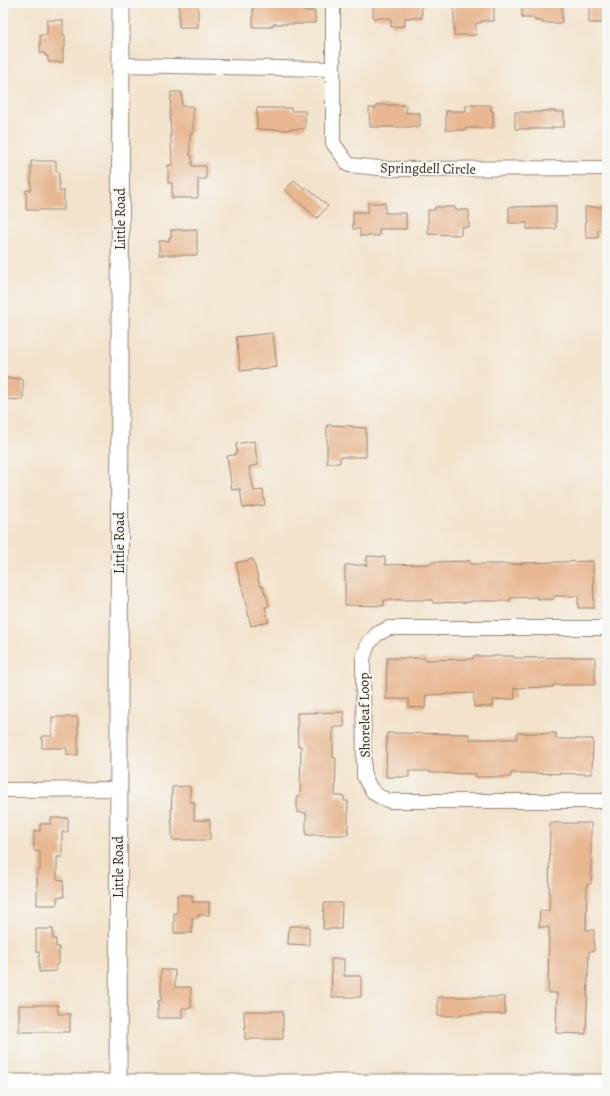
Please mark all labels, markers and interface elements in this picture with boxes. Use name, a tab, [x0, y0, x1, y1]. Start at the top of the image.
street label: Springdell Circle	[380, 158, 476, 179]
street label: Little Road	[111, 188, 130, 250]
street label: Little Road	[110, 512, 129, 574]
street label: Shoreleaf Loop	[354, 672, 375, 758]
street label: Little Road	[109, 836, 128, 898]

